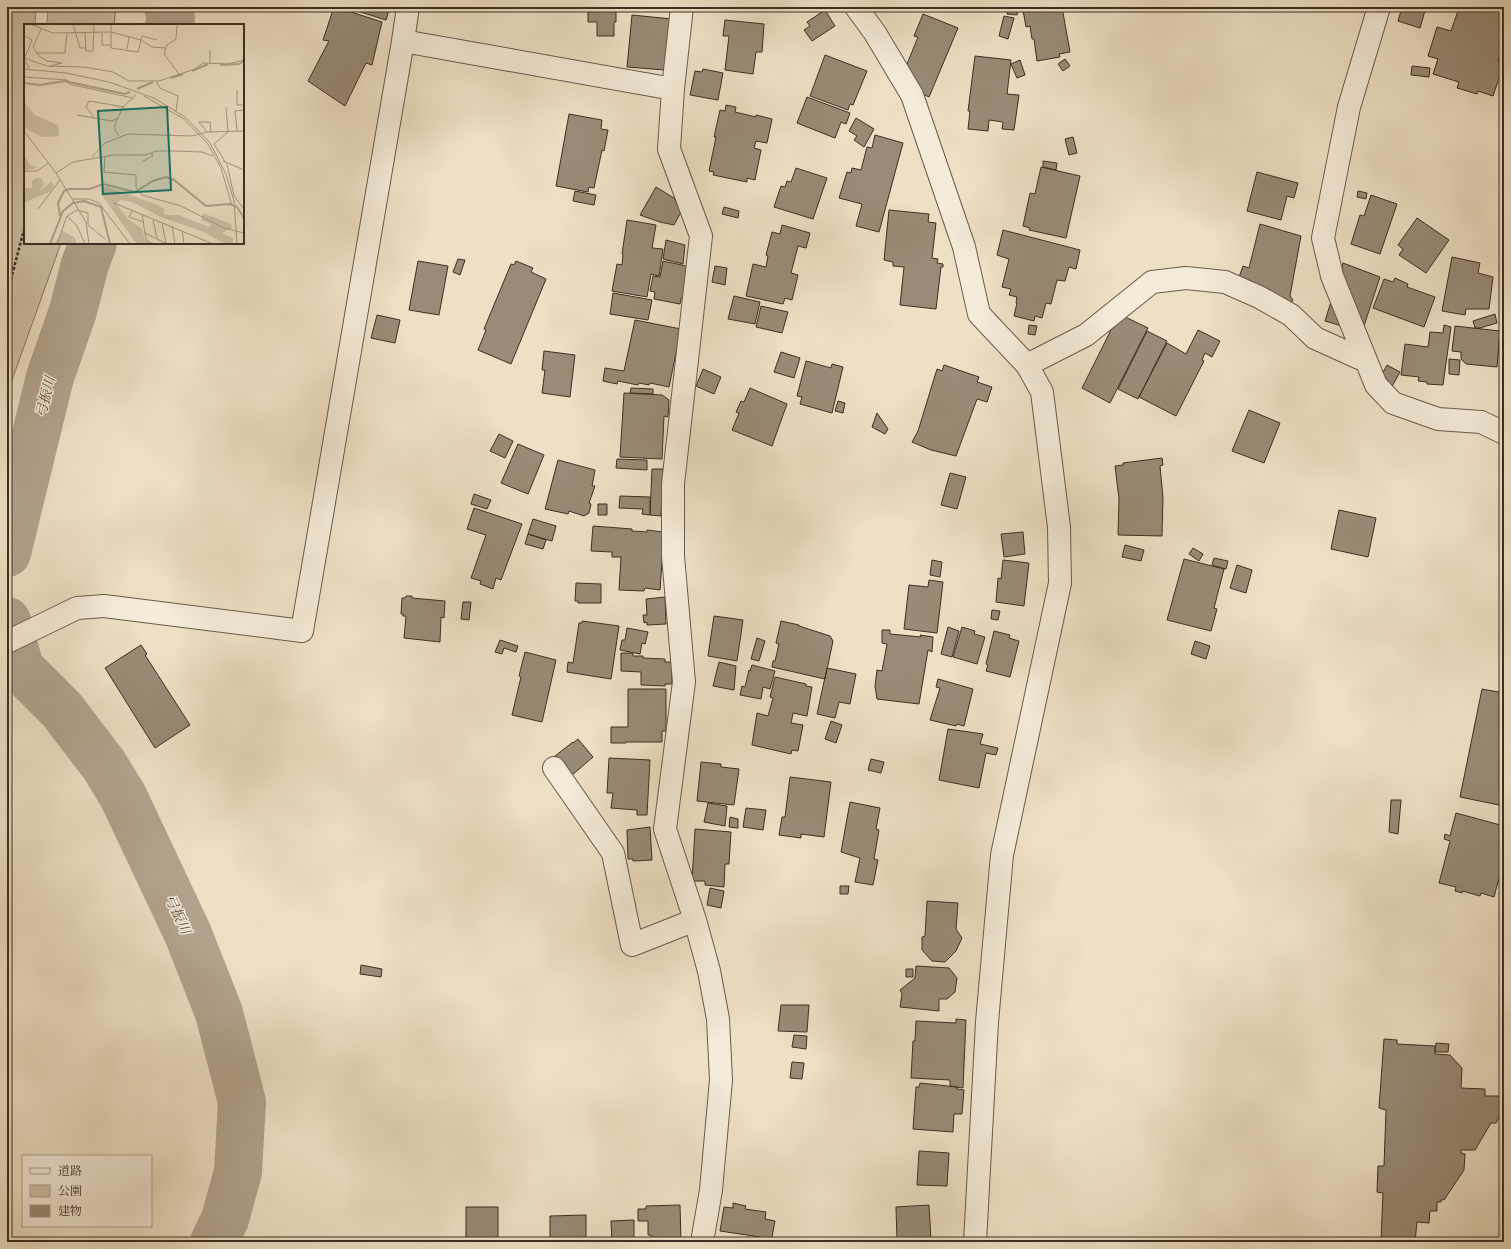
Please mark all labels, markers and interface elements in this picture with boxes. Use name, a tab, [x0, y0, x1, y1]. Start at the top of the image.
inset map	[24, 24, 244, 244]
water label: 弓振川	[30, 372, 60, 420]
water label: 弓振川	[160, 891, 197, 939]
legend	[22, 1155, 152, 1227]
text: 道路	[58, 1162, 82, 1179]
text: 公園	[58, 1182, 82, 1199]
text: 建物	[58, 1202, 82, 1219]

